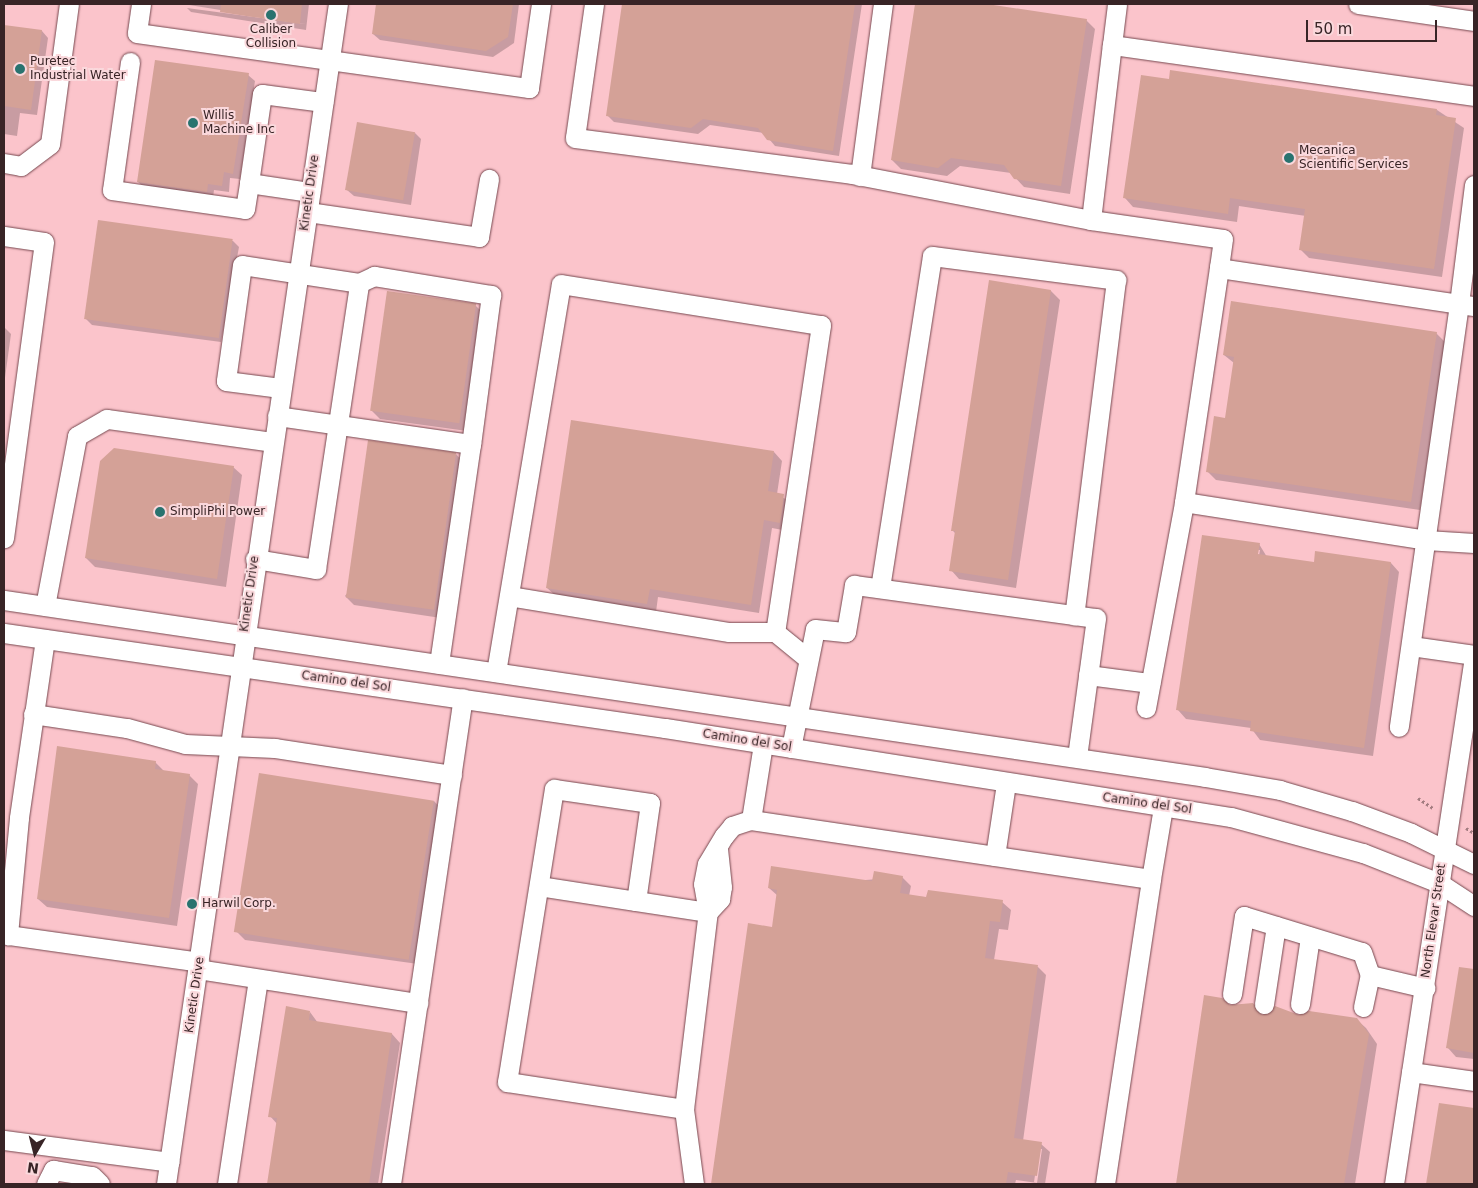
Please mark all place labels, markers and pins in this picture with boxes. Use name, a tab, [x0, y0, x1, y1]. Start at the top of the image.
marker: Caliber Collision	[265, 9, 277, 21]
place label: Caliber Collision	[246, 23, 296, 51]
place label: Puretec Industrial Water	[30, 55, 126, 83]
marker: Puretec Industrial Water	[14, 63, 26, 75]
place label: Willis Machine Inc	[203, 109, 275, 137]
marker: Willis Machine Inc	[187, 117, 199, 129]
place label: Mecanica Scientific Services	[1299, 144, 1408, 172]
marker: Mecanica Scientific Services	[1283, 152, 1295, 164]
place label: SimpliPhi Power	[170, 505, 265, 519]
marker: SimpliPhi Power	[154, 506, 166, 518]
place label: Harwil Corp.	[202, 897, 276, 911]
marker: Harwil Corp.	[186, 898, 198, 910]

